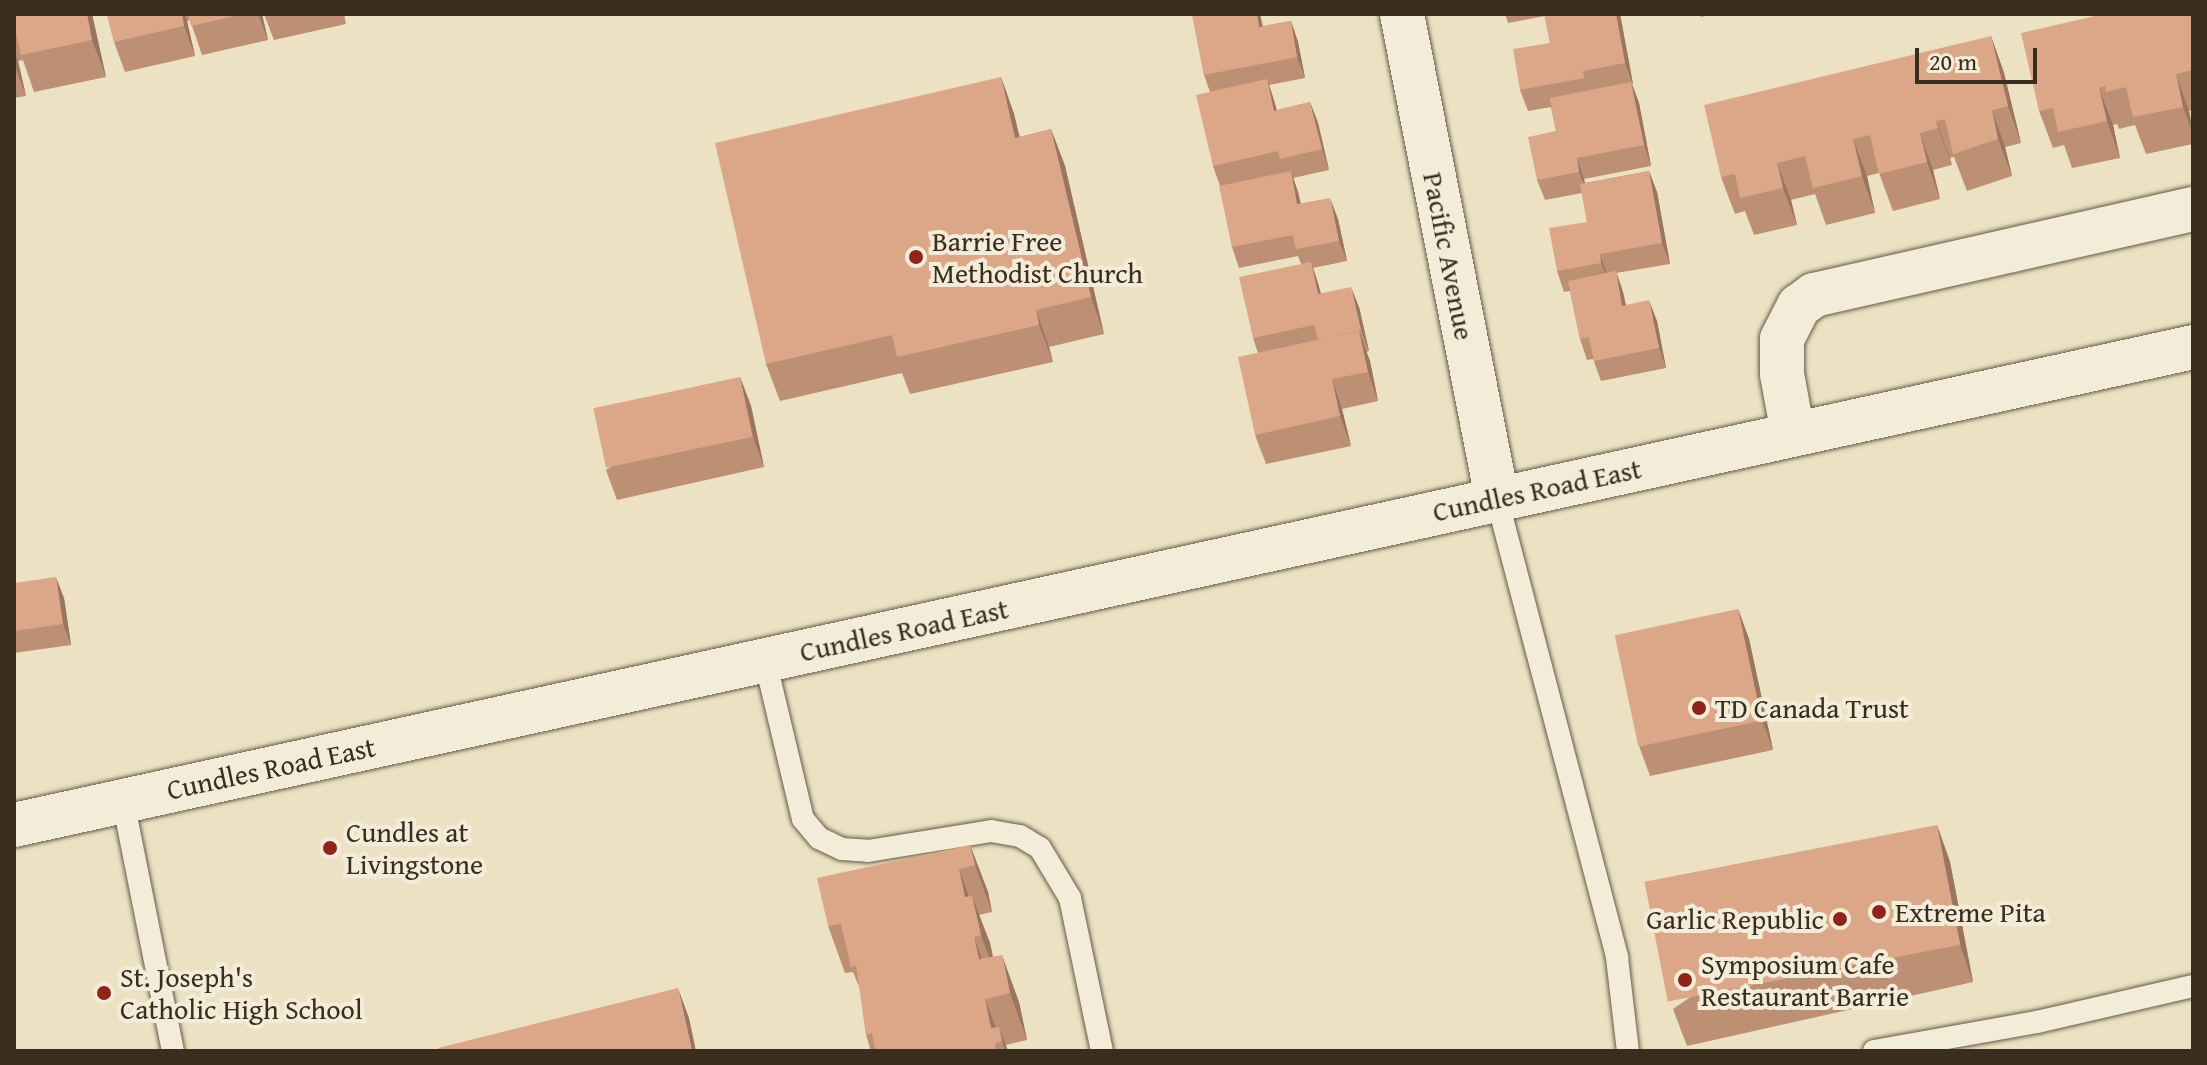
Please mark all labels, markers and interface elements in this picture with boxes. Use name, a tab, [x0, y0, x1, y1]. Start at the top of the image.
scale bar	[1919, 32, 2041, 82]
text: 20 m	[1929, 44, 1977, 79]
street label: Pacific Avenue	[1416, 169, 1482, 343]
place label: Barrie Free Methodist Church	[932, 224, 1143, 290]
marker: Barrie Free Methodist Church	[907, 248, 925, 266]
street label: Cundles Road East	[1430, 451, 1644, 529]
street label: Cundles Road East	[797, 591, 1011, 669]
place label: TD Canada Trust	[1715, 691, 1909, 725]
marker: TD Canada Trust	[1690, 699, 1708, 717]
street label: Cundles Road East	[164, 729, 378, 807]
place label: Cundles at Livingstone	[346, 815, 483, 881]
marker: Cundles at Livingstone	[321, 839, 339, 857]
place label: Extreme Pita	[1895, 895, 2046, 929]
place label: Garlic Republic	[1646, 902, 1824, 936]
marker: Extreme Pita	[1870, 903, 1888, 921]
marker: Garlic Republic	[1831, 910, 1849, 928]
place label: Symposium Cafe Restaurant Barrie	[1701, 947, 1909, 1013]
place label: St. Joseph's Catholic High School	[120, 960, 363, 1026]
marker: Symposium Cafe Restaurant Barrie	[1676, 971, 1694, 989]
marker: St. Joseph's Catholic High School	[95, 984, 113, 1002]

